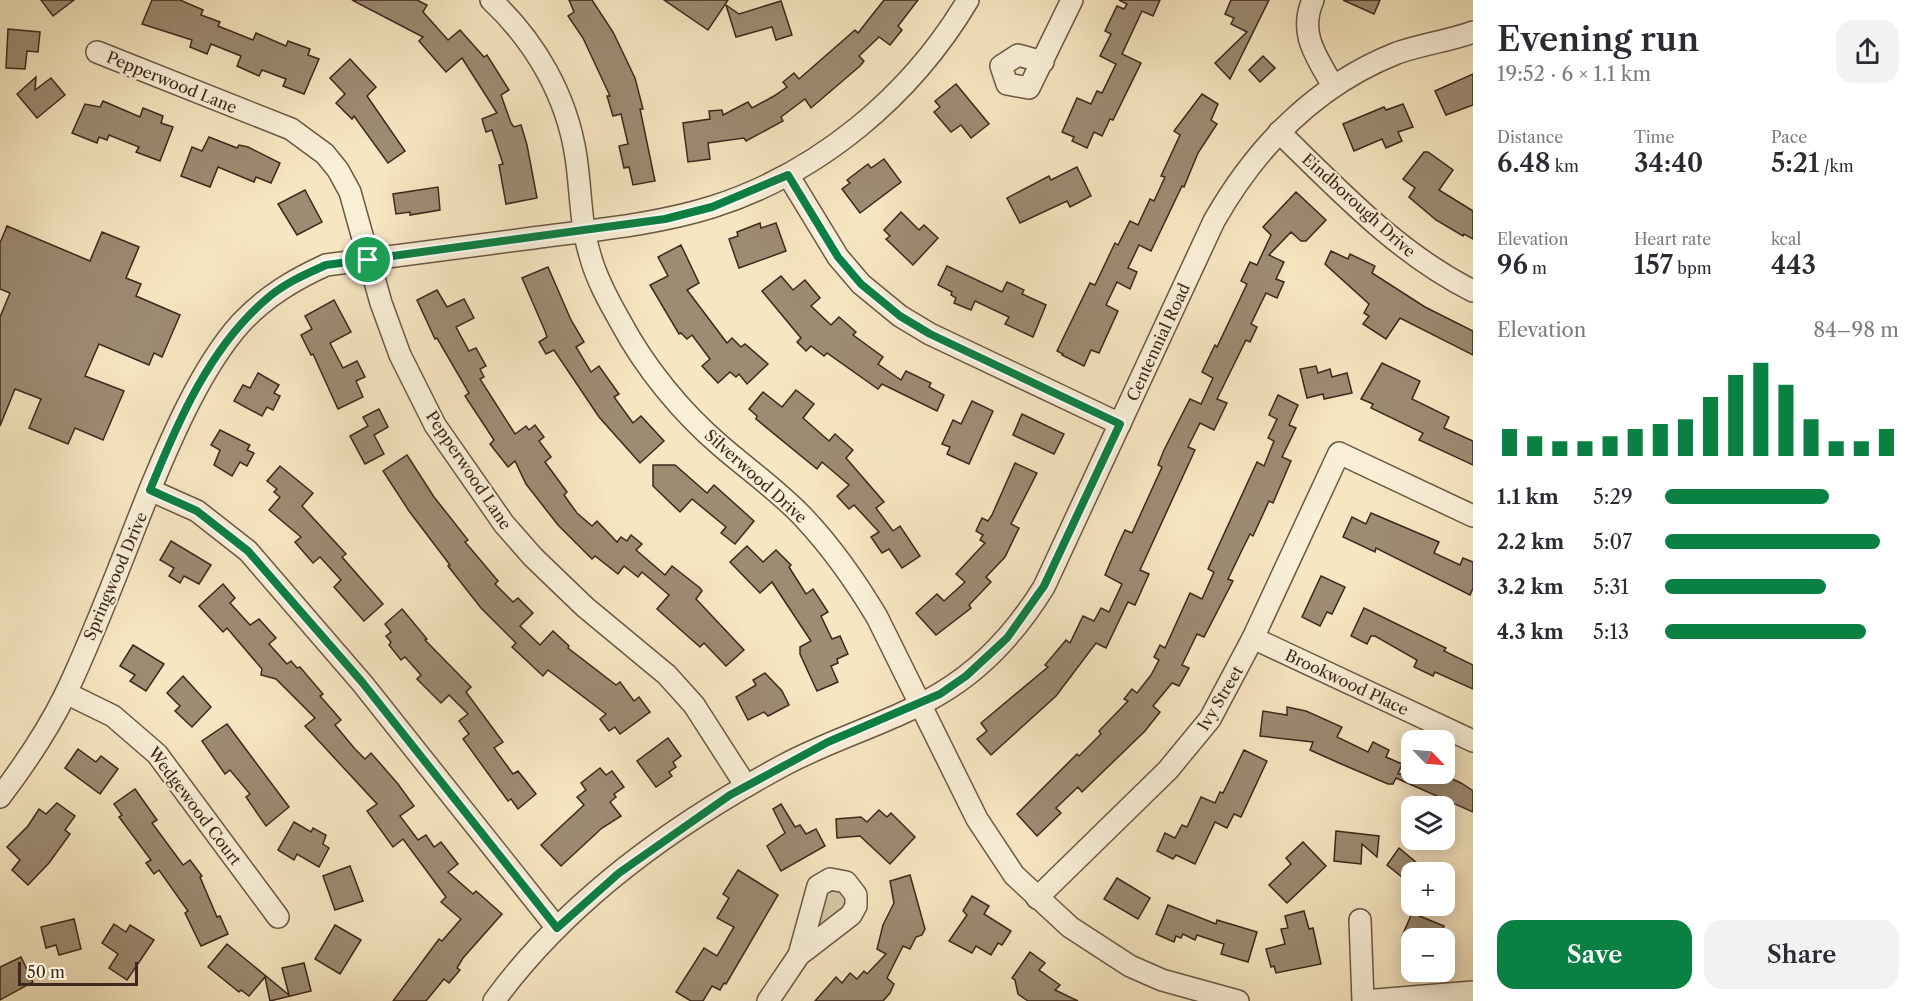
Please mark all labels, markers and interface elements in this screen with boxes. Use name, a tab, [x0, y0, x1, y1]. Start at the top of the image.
text: Evening run	[1497, 19, 1699, 60]
button: share	[1836, 20, 1899, 83]
street label: Pepperwood Lane	[104, 47, 240, 117]
text: 19:52 · 6 × 1.1 km	[1497, 62, 1651, 86]
text: Distance	[1497, 127, 1563, 147]
text: Time	[1634, 127, 1674, 147]
text: Pace	[1771, 127, 1807, 147]
text: 6.48	[1497, 147, 1551, 179]
text: 34:40	[1634, 147, 1703, 179]
text: 5:21	[1771, 147, 1820, 179]
street label: Eindborough Drive	[1298, 149, 1420, 261]
text: km	[1551, 156, 1579, 176]
text: /km	[1820, 156, 1854, 176]
text: Elevation	[1497, 229, 1568, 249]
text: Heart rate	[1634, 229, 1711, 249]
text: kcal	[1771, 229, 1801, 249]
pin	[342, 234, 393, 285]
icon: arrive	[351, 243, 384, 276]
text: 96	[1497, 249, 1528, 281]
text: 157	[1634, 249, 1673, 281]
text: 443	[1771, 249, 1816, 281]
text: m	[1528, 258, 1547, 278]
text: bpm	[1673, 258, 1712, 278]
street label: Centennial Road	[1122, 280, 1194, 404]
text: Elevation	[1497, 318, 1586, 342]
text: 84–98 m	[1813, 318, 1899, 342]
street label: Pepperwood Lane	[422, 407, 516, 533]
street label: Silverwood Drive	[701, 425, 811, 527]
text: 1.1 km	[1497, 485, 1559, 509]
text: 5:29	[1593, 485, 1633, 509]
street label: Springwood Drive	[79, 509, 151, 643]
text: 2.2 km	[1497, 530, 1564, 554]
text: 5:07	[1593, 530, 1632, 554]
text: 3.2 km	[1497, 575, 1564, 599]
text: 5:31	[1593, 575, 1629, 599]
text: 4.3 km	[1497, 620, 1564, 644]
text: 5:13	[1593, 620, 1629, 644]
street label: Brookwood Place	[1282, 645, 1412, 719]
street label: Ivy Street	[1193, 662, 1247, 734]
north arrow	[1401, 730, 1455, 784]
map controls	[1401, 730, 1455, 982]
street label: Wedgewood Court	[143, 742, 246, 869]
button: layers	[1401, 796, 1455, 850]
button: +	[1401, 862, 1455, 916]
button: Save	[1497, 920, 1692, 989]
button: Share	[1704, 920, 1899, 989]
button: −	[1401, 928, 1455, 982]
scale bar	[18, 959, 138, 986]
text: 50 m	[27, 962, 65, 982]

